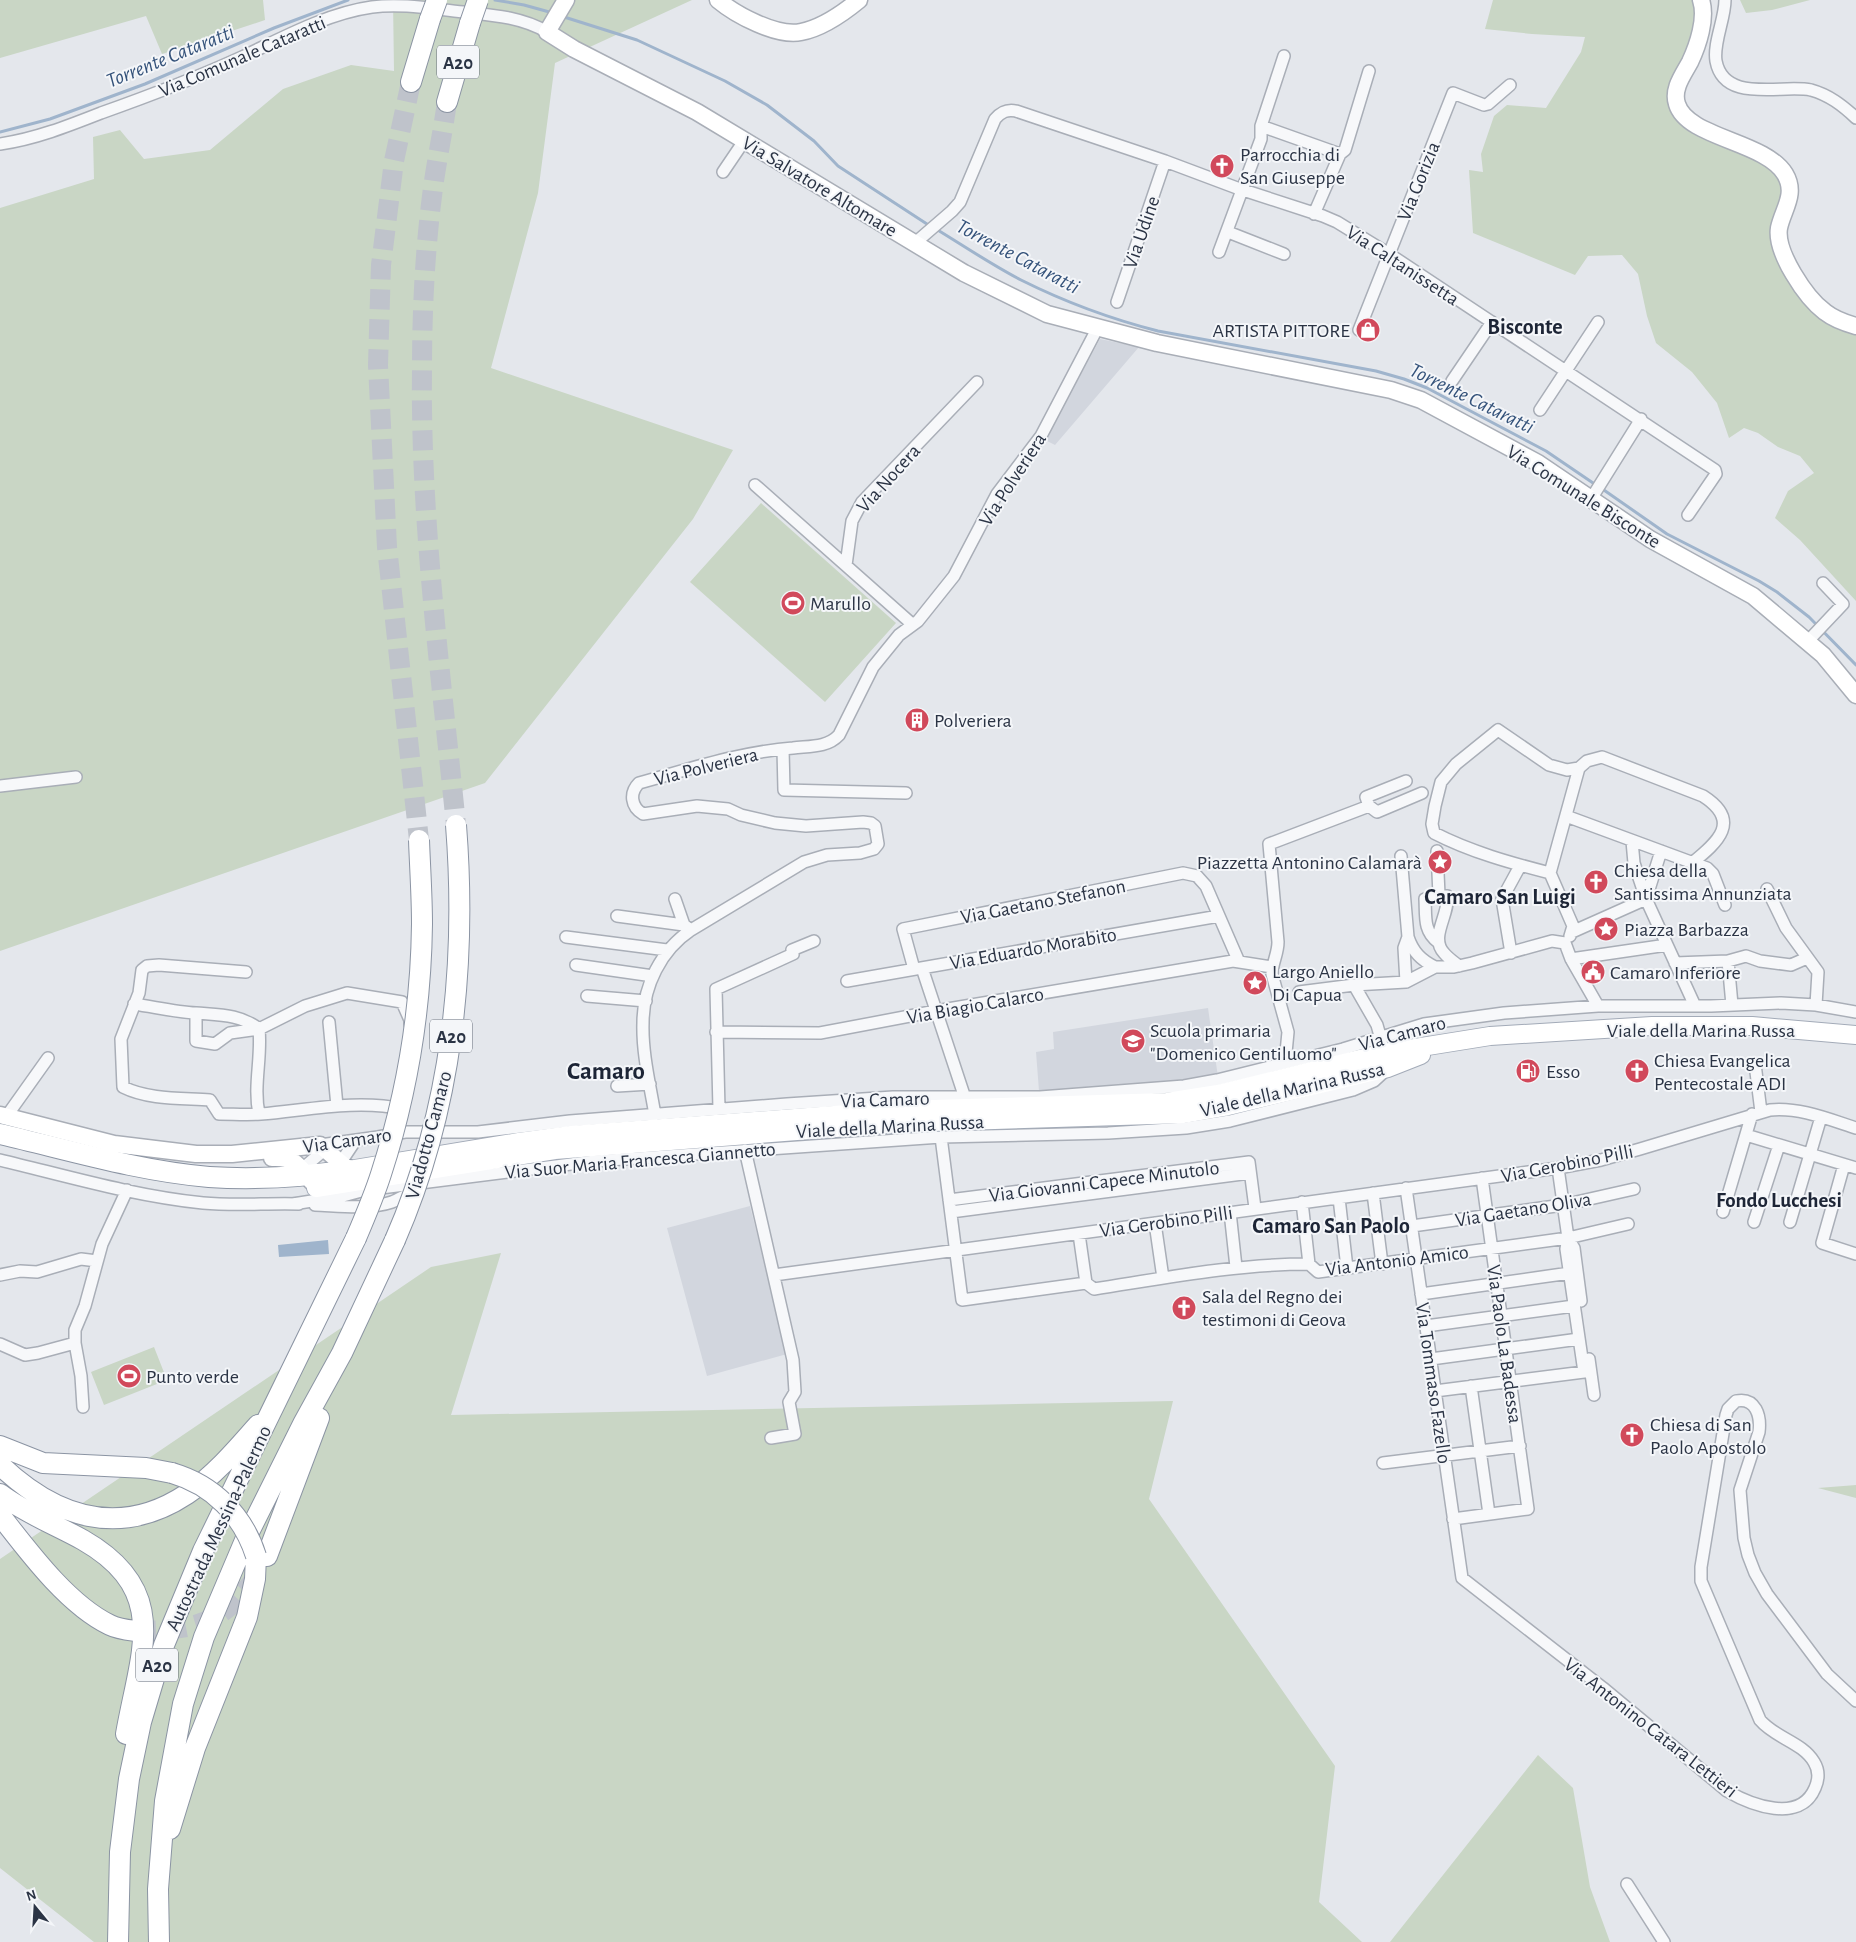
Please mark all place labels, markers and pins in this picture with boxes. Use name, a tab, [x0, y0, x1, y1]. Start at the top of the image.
place label: Parrocchia di San Giuseppe	[1240, 145, 1345, 188]
church icon: Parrocchia di San Giuseppe	[1209, 153, 1235, 179]
shop icon: ARTISTA PITTORE	[1355, 317, 1381, 343]
place label: ARTISTA PITTORE	[1213, 321, 1350, 341]
sports icon: Marullo	[780, 590, 806, 616]
place label: Marullo	[810, 594, 871, 614]
building icon: Polveriera	[904, 707, 930, 733]
place label: Polveriera	[934, 711, 1012, 731]
place icon: Piazzetta Antonino Calamarà	[1427, 849, 1453, 875]
place label: Piazzetta Antonino Calamarà	[1197, 853, 1422, 873]
place label: Chiesa della Santissima Annunziata	[1614, 861, 1792, 904]
church icon: Chiesa della Santissima Annunziata	[1583, 869, 1609, 895]
place icon: Piazza Barbazza	[1593, 916, 1619, 942]
place label: Piazza Barbazza	[1624, 920, 1749, 940]
public building icon: Camaro Inferiore	[1580, 959, 1606, 985]
place label: Largo Aniello Di Capua	[1272, 962, 1374, 1005]
place label: Camaro Inferiore	[1610, 963, 1741, 983]
place icon: Largo Aniello Di Capua	[1242, 970, 1268, 996]
place label: Scuola primaria "Domenico Gentiluomo"	[1150, 1021, 1337, 1064]
school or university icon: Scuola primaria "Domenico Gentiluomo"	[1120, 1028, 1146, 1054]
place label: Chiesa Evangelica Pentecostale ADI	[1654, 1051, 1791, 1094]
fuel station icon: Esso	[1515, 1058, 1541, 1084]
church icon: Chiesa Evangelica Pentecostale ADI	[1624, 1058, 1650, 1084]
place label: Esso	[1546, 1062, 1580, 1082]
place label: Sala del Regno dei testimoni di Geova	[1202, 1287, 1346, 1330]
church icon: Sala del Regno dei testimoni di Geova	[1171, 1295, 1197, 1321]
sports icon: Punto verde	[116, 1363, 142, 1389]
place label: Punto verde	[146, 1367, 239, 1387]
place label: Chiesa di San Paolo Apostolo	[1650, 1415, 1766, 1458]
church icon: Chiesa di San Paolo Apostolo	[1619, 1422, 1645, 1448]

